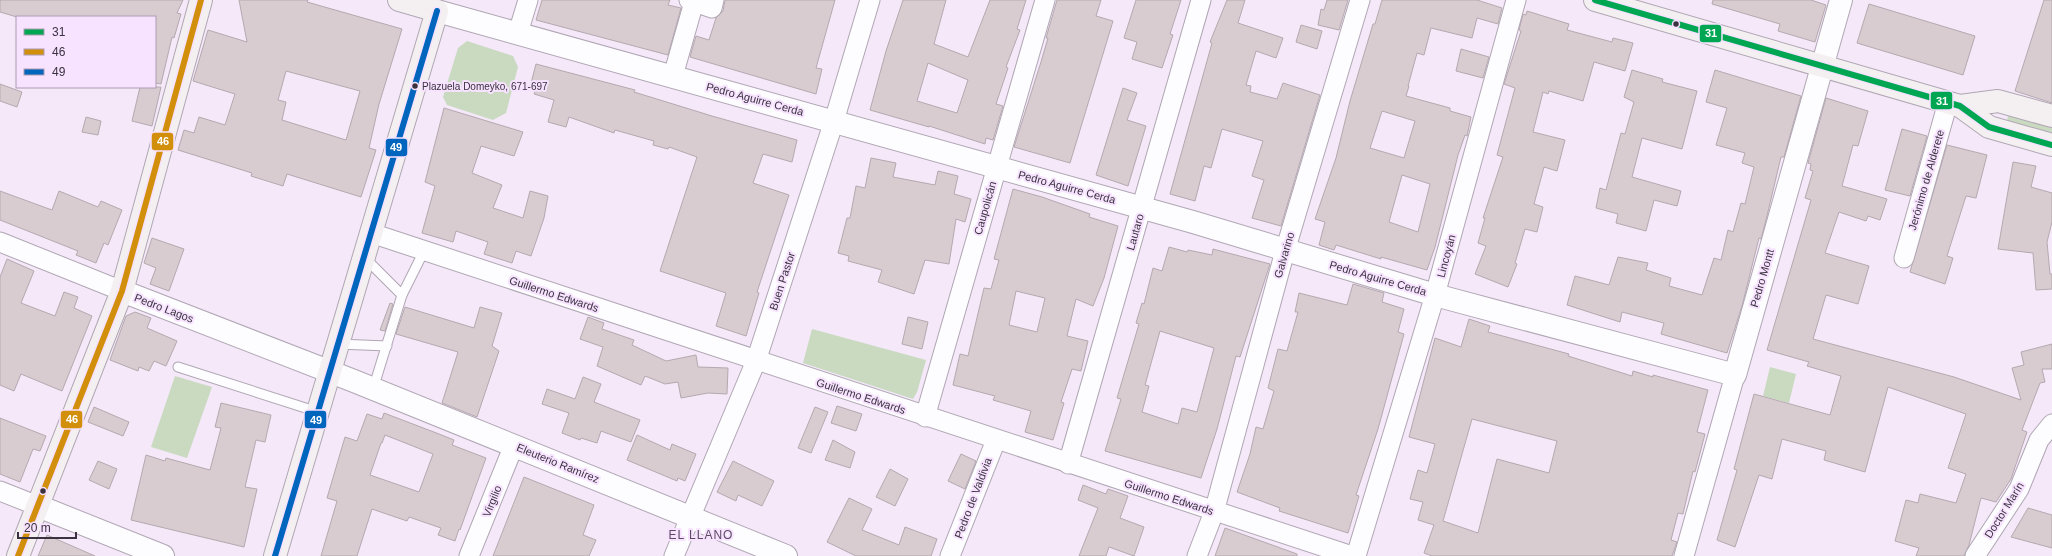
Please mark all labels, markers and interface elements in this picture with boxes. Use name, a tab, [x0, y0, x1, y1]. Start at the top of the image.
legend	[16, 16, 156, 88]
unlabelled marker	[1671, 19, 1681, 29]
line badge: 31	[1699, 24, 1722, 43]
text: 31	[52, 25, 66, 39]
text: 31	[1705, 27, 1717, 39]
text: 46	[52, 45, 66, 59]
text: 49	[52, 65, 66, 79]
street label: Pedro Aguirre Cerda	[705, 80, 806, 118]
marker: Plazuela Domeyko, 671-697	[410, 81, 420, 91]
place label: Plazuela Domeyko, 671-697	[422, 81, 548, 92]
line badge: 31	[1930, 91, 1953, 110]
text: 31	[1936, 95, 1948, 107]
street label: Jerónimo de Alderete	[1906, 128, 1946, 232]
line badge: 46	[151, 132, 174, 151]
text: 46	[157, 135, 169, 147]
line badge: 49	[385, 138, 408, 157]
text: 49	[390, 141, 402, 153]
street label: Pedro Aguirre Cerda	[1017, 168, 1118, 206]
street label: Caupolicán	[972, 180, 998, 236]
street label: Lautaro	[1124, 212, 1146, 252]
street label: Galvarino	[1272, 231, 1296, 279]
street label: Lincoyán	[1435, 233, 1457, 279]
street label: Pedro Montt	[1748, 248, 1776, 308]
street label: Buen Pastor	[767, 250, 797, 312]
street label: Pedro Aguirre Cerda	[1328, 258, 1429, 298]
street label: Guillermo Edwards	[508, 274, 601, 314]
street label: Pedro Lagos	[133, 291, 196, 325]
street label: Guillermo Edwards	[815, 376, 908, 416]
line badge: 46	[60, 410, 83, 429]
line badge: 49	[304, 410, 327, 429]
text: 46	[66, 413, 78, 425]
text: 49	[310, 414, 322, 426]
street label: Eleuterio Ramírez	[515, 441, 601, 485]
street label: Pedro de Valdivia	[952, 455, 994, 540]
street label: Guillermo Edwards	[1123, 477, 1216, 517]
street label: Doctor Marín	[1982, 480, 2026, 540]
street label: Virgilio	[480, 484, 504, 518]
unlabelled marker	[38, 486, 48, 496]
scale bar	[18, 514, 76, 540]
text: 20 m	[24, 521, 51, 535]
district label: EL LLANO	[669, 528, 733, 542]

